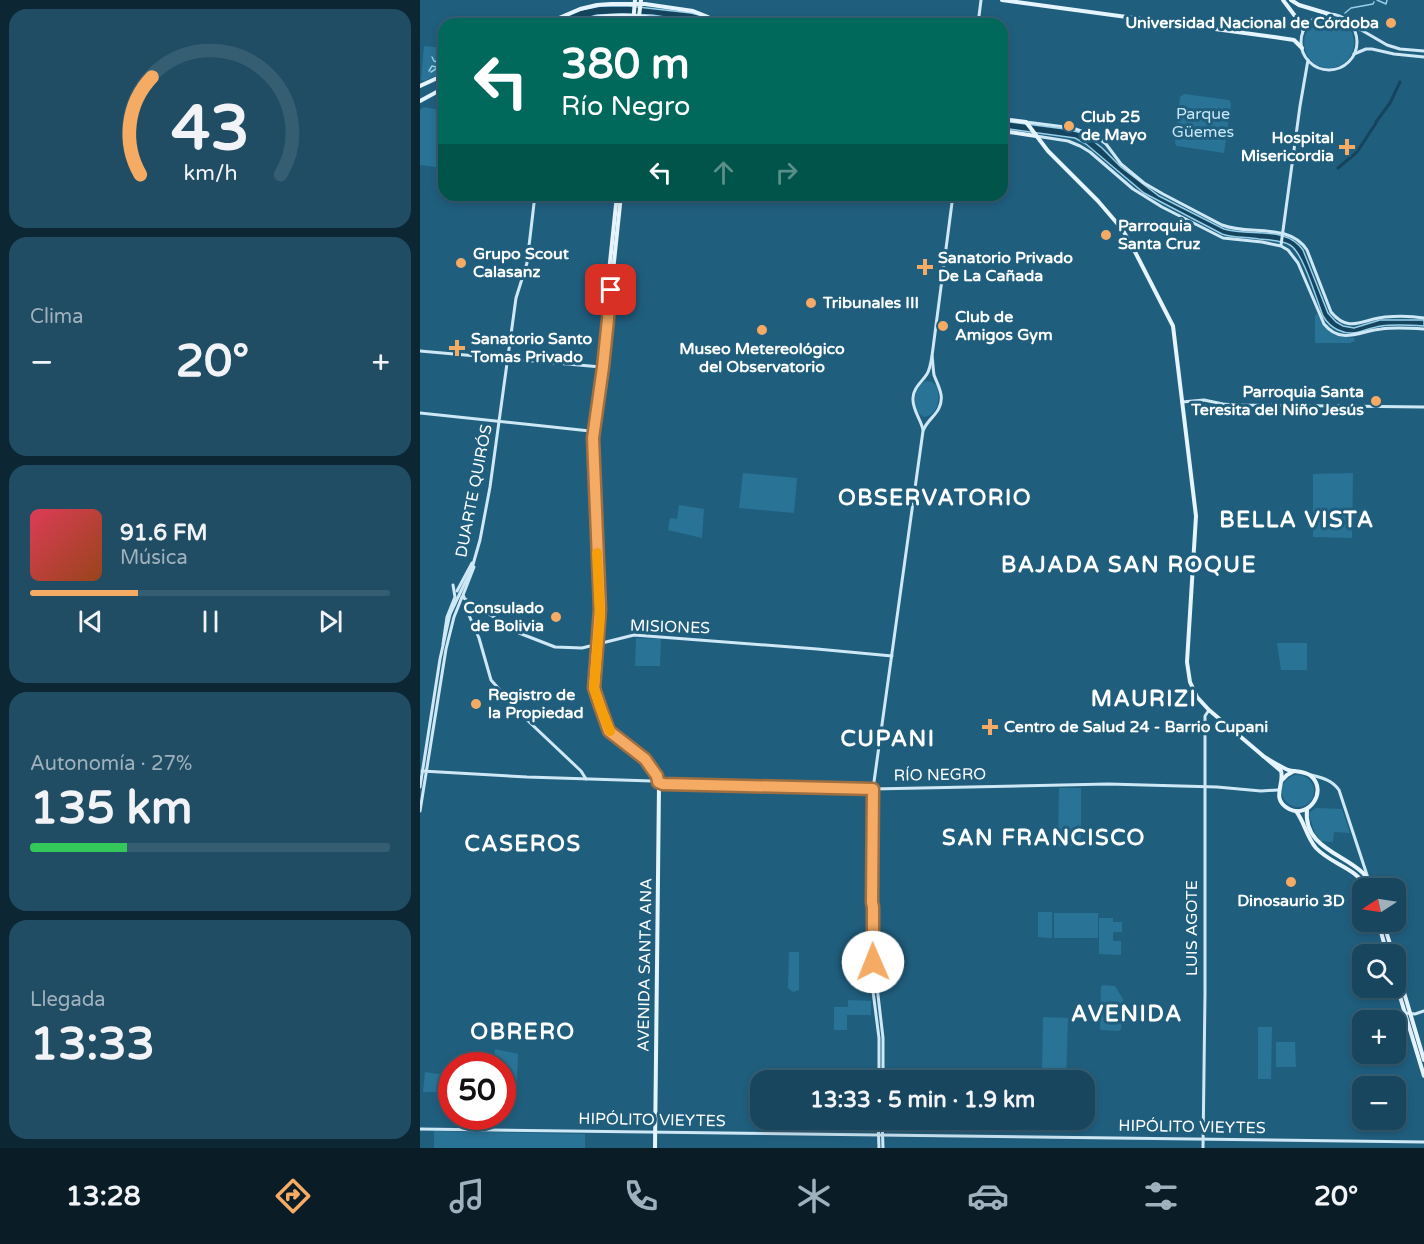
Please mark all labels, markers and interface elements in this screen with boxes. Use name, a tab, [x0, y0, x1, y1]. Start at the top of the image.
place label: Universidad Nacional de Córdoba	[1125, 13, 1379, 33]
marker: Universidad Nacional de Córdoba	[1384, 16, 1398, 30]
text: 380 m	[561, 39, 690, 90]
icon: left	[462, 42, 540, 120]
text: Río Negro	[561, 90, 690, 123]
text: 43	[171, 93, 249, 168]
park label: Parque Güemes	[1172, 104, 1234, 142]
place label: Club 25 de Mayo	[1081, 107, 1147, 145]
marker: Club 25 de Mayo	[1062, 119, 1076, 133]
place label: Hospital Misericordia	[1241, 128, 1334, 166]
marker: Hospital Misericordia	[1338, 138, 1356, 156]
icon: left	[644, 156, 677, 189]
icon: ahead	[707, 156, 740, 189]
icon: right	[770, 156, 803, 189]
text: km/h	[183, 161, 237, 187]
place label: Parroquia Santa Cruz	[1118, 216, 1201, 254]
marker: Parroquia Santa Cruz	[1099, 228, 1113, 242]
place label: Grupo Scout Calasanz	[473, 244, 570, 282]
place label: Sanatorio Privado De La Cañada	[938, 248, 1073, 286]
marker: Grupo Scout Calasanz	[454, 256, 468, 270]
marker: Sanatorio Privado De La Cañada	[916, 258, 934, 276]
pin	[585, 264, 636, 315]
icon: arrive	[594, 273, 627, 306]
place label: Tribunales III	[822, 293, 919, 313]
marker: Tribunales III	[804, 296, 818, 310]
text: Clima	[30, 305, 83, 329]
place label: Club de Amigos Gym	[955, 307, 1053, 345]
marker: Club de Amigos Gym	[936, 319, 950, 333]
marker: Museo Metereológico del Observatorio	[755, 323, 769, 337]
place label: Sanatorio Santo Tomas Privado	[470, 329, 593, 367]
text: 20°	[176, 335, 249, 389]
marker: Sanatorio Santo Tomas Privado	[448, 339, 466, 357]
place label: Museo Metereológico del Observatorio	[679, 339, 845, 377]
text: −	[30, 343, 54, 382]
text: +	[371, 343, 390, 382]
place label: Parroquia Santa Teresita del Niño Jesús	[1190, 382, 1364, 420]
marker: Parroquia Santa Teresita del Niño Jesús	[1369, 394, 1383, 408]
street label: DUARTE QUIRÓS	[451, 423, 497, 559]
district label: OBSERVATORIO	[838, 485, 1032, 511]
district label: BELLA VISTA	[1219, 507, 1375, 533]
text: 91.6 FM	[120, 520, 208, 546]
text: Música	[120, 546, 188, 570]
district label: BAJADA SAN ROQUE	[1001, 552, 1257, 578]
place label: Consulado de Bolivia	[463, 598, 544, 636]
icon: previous	[74, 605, 107, 638]
icon: pause	[194, 605, 227, 638]
icon: next	[314, 605, 347, 638]
marker: Consulado de Bolivia	[549, 610, 563, 624]
street label: MISIONES	[630, 616, 711, 638]
place label: Registro de la Propiedad	[488, 685, 584, 723]
district label: MAURIZI	[1091, 686, 1197, 712]
marker: Registro de la Propiedad	[469, 697, 483, 711]
place label: Centro de Salud 24 - Barrio Cupani	[1004, 717, 1268, 737]
marker: Centro de Salud 24 - Barrio Cupani	[981, 718, 999, 736]
district label: CUPANI	[840, 726, 936, 752]
text: Autonomía · 27%	[30, 752, 192, 776]
street label: RÍO NEGRO	[894, 764, 986, 786]
text: 135 km	[30, 782, 192, 836]
district label: SAN FRANCISCO	[942, 825, 1146, 851]
district label: CASEROS	[465, 831, 581, 857]
marker: Dinosaurio 3D	[1284, 875, 1298, 889]
street label: AVENIDA SANTA ANA	[633, 878, 657, 1052]
north arrow	[1352, 878, 1406, 932]
map controls	[1352, 878, 1406, 1130]
street label: LUIS AGOTE	[1182, 880, 1202, 976]
place label: Dinosaurio 3D	[1237, 891, 1345, 911]
position arrow	[841, 930, 905, 994]
button: search	[1352, 944, 1406, 998]
text: Llegada	[30, 988, 106, 1012]
district label: AVENIDA	[1071, 1001, 1183, 1027]
button: +	[1352, 1010, 1406, 1064]
text: 13:33	[30, 1018, 155, 1072]
district label: OBRERO	[470, 1019, 576, 1045]
speed limit sign: 50	[438, 1052, 516, 1130]
button: −	[1352, 1076, 1406, 1130]
text: 13:33 · 5 min · 1.9 km	[810, 1087, 1035, 1113]
street label: HIPÓLITO VIEYTES	[578, 1109, 726, 1131]
street label: HIPÓLITO VIEYTES	[1118, 1116, 1266, 1138]
icon: directions	[272, 1175, 314, 1217]
icon: music	[446, 1175, 488, 1217]
icon: phone	[620, 1175, 662, 1217]
icon: climate	[793, 1175, 835, 1217]
icon: car	[967, 1175, 1009, 1217]
icon: filters	[1140, 1175, 1182, 1217]
text: 13:28	[66, 1180, 141, 1213]
text: 20°	[1314, 1180, 1358, 1213]

